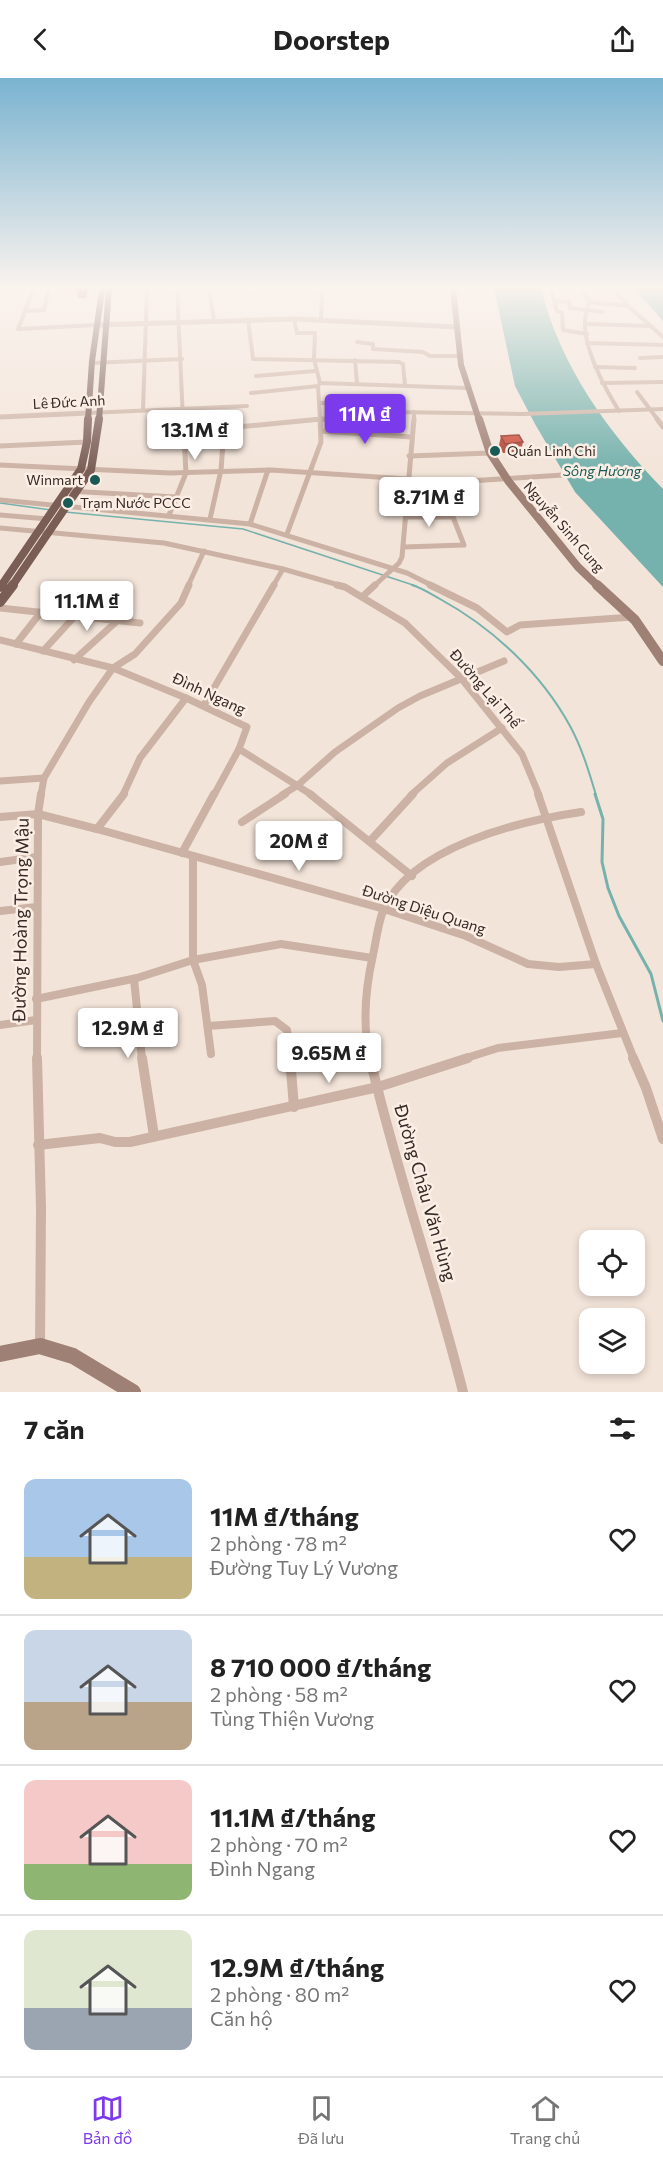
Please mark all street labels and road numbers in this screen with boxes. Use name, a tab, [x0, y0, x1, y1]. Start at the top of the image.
street label: Lê Đức Anh	[32, 391, 106, 412]
street label: Nguyễn Sinh Cung	[520, 478, 609, 576]
street label: Đường Lại Thế	[446, 644, 526, 733]
street label: Đình Ngang	[169, 668, 249, 718]
street label: Đường Hoàng Trọng Mậu	[7, 818, 33, 1023]
street label: Đường Diệu Quang	[359, 880, 488, 938]
street label: Đường Châu Văn Hùng	[390, 1101, 462, 1284]

